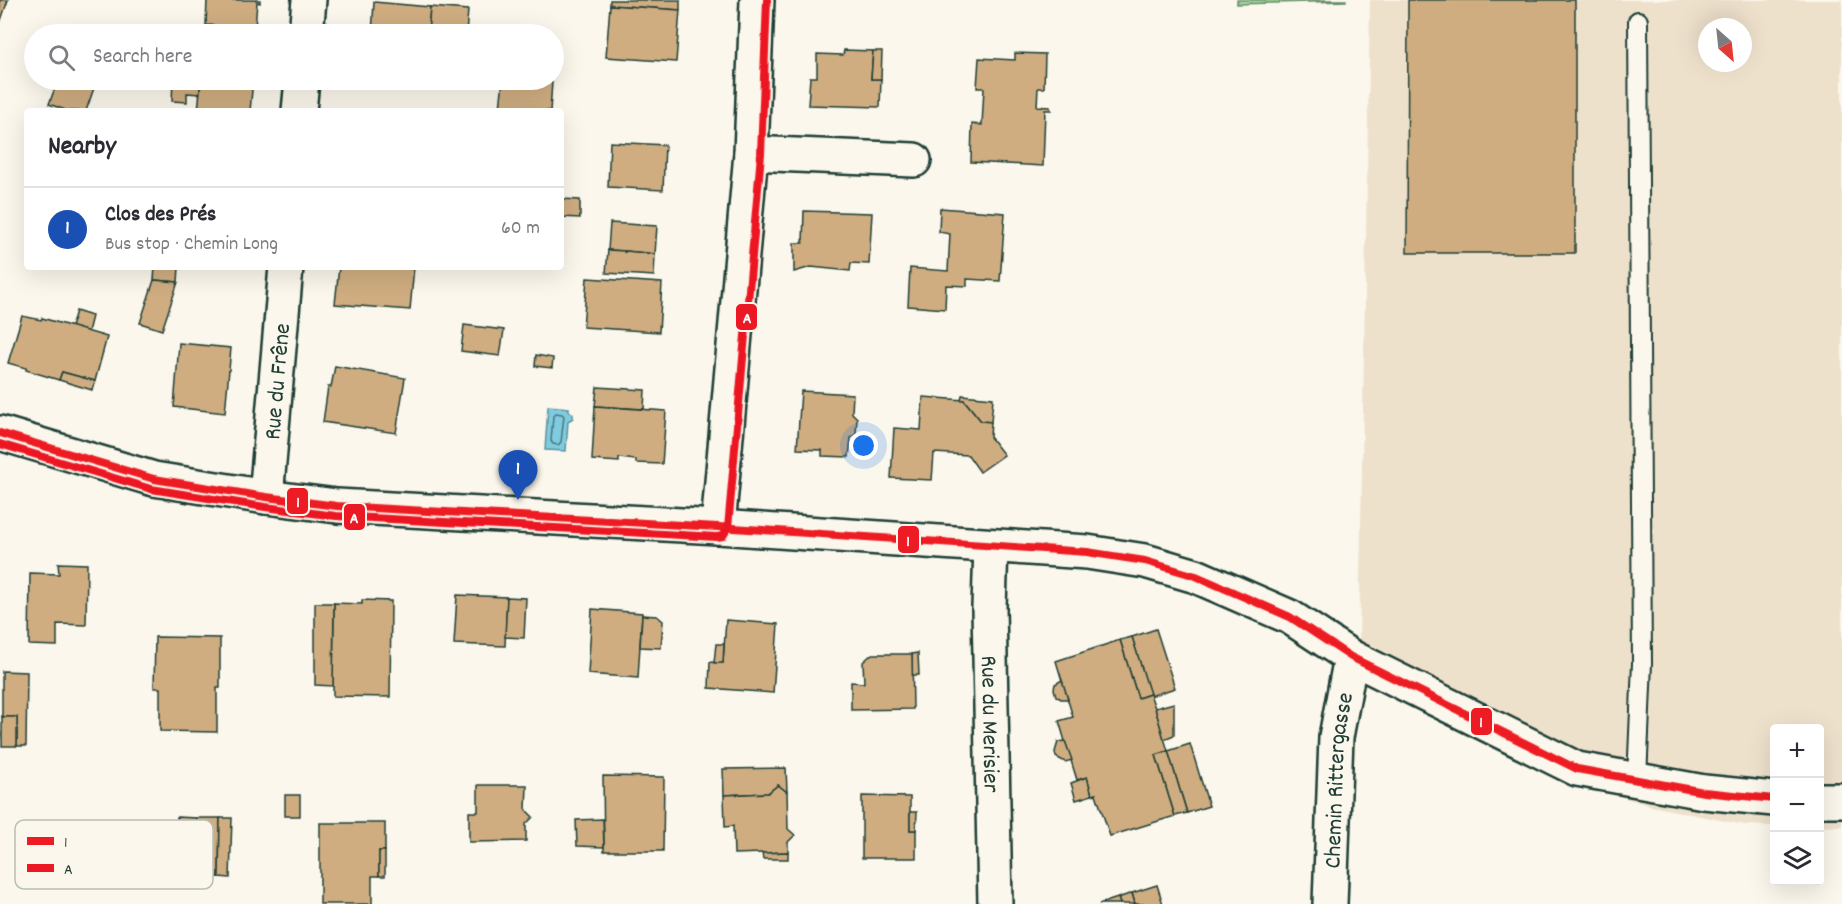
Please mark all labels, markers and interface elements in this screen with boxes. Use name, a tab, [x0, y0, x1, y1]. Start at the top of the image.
north arrow	[1698, 18, 1752, 72]
search box	[24, 24, 564, 90]
icon: search	[45, 41, 78, 74]
text: Search here	[93, 42, 192, 73]
text: Nearby	[48, 129, 116, 166]
text: Clos des Prés	[105, 200, 216, 231]
text: 1	[65, 215, 70, 243]
text: 60 m	[501, 215, 540, 243]
text: Bus stop · Chemin Long	[105, 231, 278, 259]
line badge: A	[735, 303, 758, 331]
text: A	[743, 308, 752, 331]
street label: Rue du Frêne	[257, 322, 301, 441]
your location	[849, 431, 878, 460]
pin: 1	[498, 450, 538, 500]
line badge: 1	[286, 487, 309, 515]
text: 1	[296, 492, 300, 515]
line badge: A	[343, 503, 366, 531]
text: A	[350, 508, 359, 531]
line badge: 1	[897, 525, 920, 554]
text: 1	[906, 531, 910, 554]
street label: Rue du Merisier	[970, 655, 1007, 793]
street label: Chemin Rittergasse	[1317, 690, 1364, 869]
line badge: 1	[1470, 707, 1493, 736]
text: 1	[1479, 712, 1483, 735]
map controls	[1770, 724, 1824, 886]
button: +	[1770, 724, 1824, 778]
button: −	[1770, 778, 1824, 832]
legend	[15, 820, 213, 889]
text: 1	[64, 832, 68, 855]
button: layers	[1770, 832, 1824, 886]
text: A	[64, 859, 73, 882]

